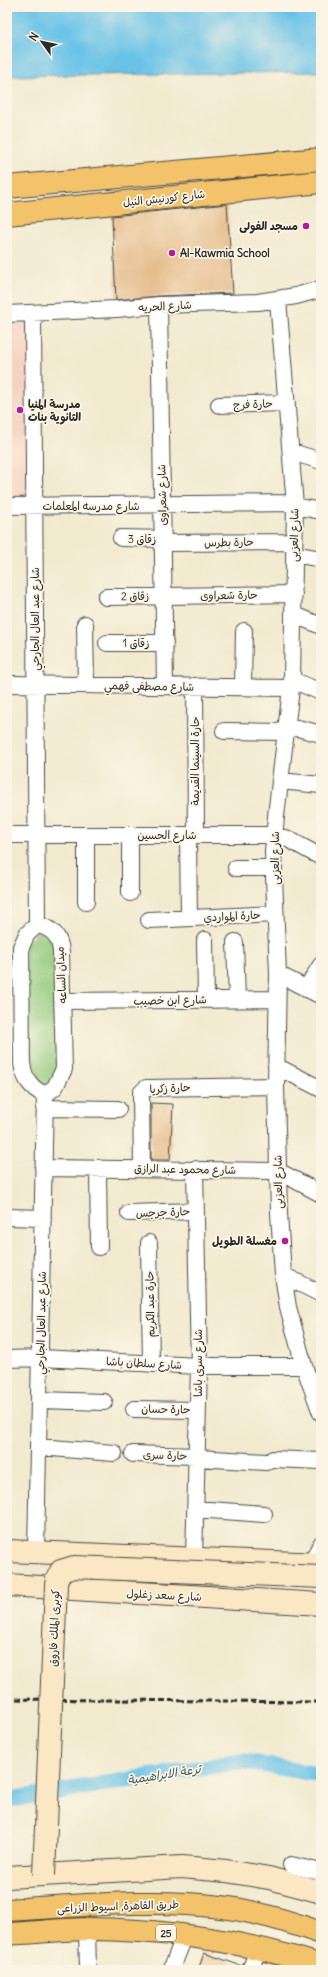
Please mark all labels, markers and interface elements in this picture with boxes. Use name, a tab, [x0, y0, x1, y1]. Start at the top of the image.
north arrow	[22, 22, 62, 62]
text: N	[26, 30, 42, 44]
street label: شارع كورنيش النيل	[122, 187, 206, 211]
place label: مسجد الفولى	[239, 219, 298, 234]
marker: مسجد الفولى	[301, 221, 311, 231]
place label: Al-Kawmia School	[180, 246, 270, 260]
marker: Al-Kawmia School	[167, 248, 177, 258]
street label: شارع الحريه	[138, 298, 192, 316]
street label: حارة فرج	[233, 396, 273, 413]
place label: مدرسة المنيا الثانوية بنات	[28, 397, 81, 425]
marker: مدرسة المنيا الثانوية بنات	[15, 405, 25, 415]
street label: شارع شعراوى	[154, 464, 172, 526]
street label: شارع مدرسه المعلمات	[42, 499, 140, 515]
street label: شارع العزبى	[287, 508, 303, 562]
street label: زقاق 3	[128, 532, 156, 546]
street label: حارة بطرس	[204, 535, 254, 550]
street label: شارع عبد العال الجارحي	[28, 567, 46, 671]
street label: حارة شعراوى	[200, 587, 258, 603]
street label: زقاق 2	[121, 589, 149, 603]
street label: زقاق 1	[123, 636, 149, 650]
street label: شارع مصطفى فهمي	[104, 678, 194, 698]
street label: حارة السينما القديمة	[188, 717, 202, 805]
street label: شارع الحسين	[137, 828, 197, 844]
street label: شارع العزبى	[268, 831, 284, 885]
street label: حارة المواردي	[203, 908, 261, 926]
street label: ميدان الساعه	[53, 946, 69, 1004]
street label: شارع ابن خصيب	[133, 992, 207, 1010]
street label: حارة زكريا	[149, 1080, 191, 1096]
street label: شارع العزبى	[271, 1155, 287, 1209]
street label: شارع محمود عبد الرازق	[134, 1161, 236, 1179]
street label: حارة جرجس	[136, 1204, 190, 1220]
place label: مغسلة الطويل	[212, 1234, 277, 1249]
marker: مغسلة الطويل	[280, 1236, 290, 1246]
street label: شارع عبد العال الجارحي	[33, 1271, 53, 1375]
street label: حارة عبد الكريم	[142, 1271, 160, 1337]
street label: شارع سرى باشا	[191, 1329, 207, 1397]
street label: شارع سلطان باشا	[106, 1354, 182, 1374]
street label: حارة حسان	[141, 1402, 191, 1416]
street label: حارة سرى	[143, 1447, 187, 1463]
street label: شارع سعد زغلول	[126, 1586, 202, 1606]
street label: كوبرى الملك فاروق	[46, 1589, 63, 1667]
water label: ترعة الابراهيمية	[126, 1760, 204, 1788]
street label: طريق القاهرة, اسيوط الزراعى	[57, 1897, 179, 1916]
road number: 25	[156, 1925, 176, 1941]

